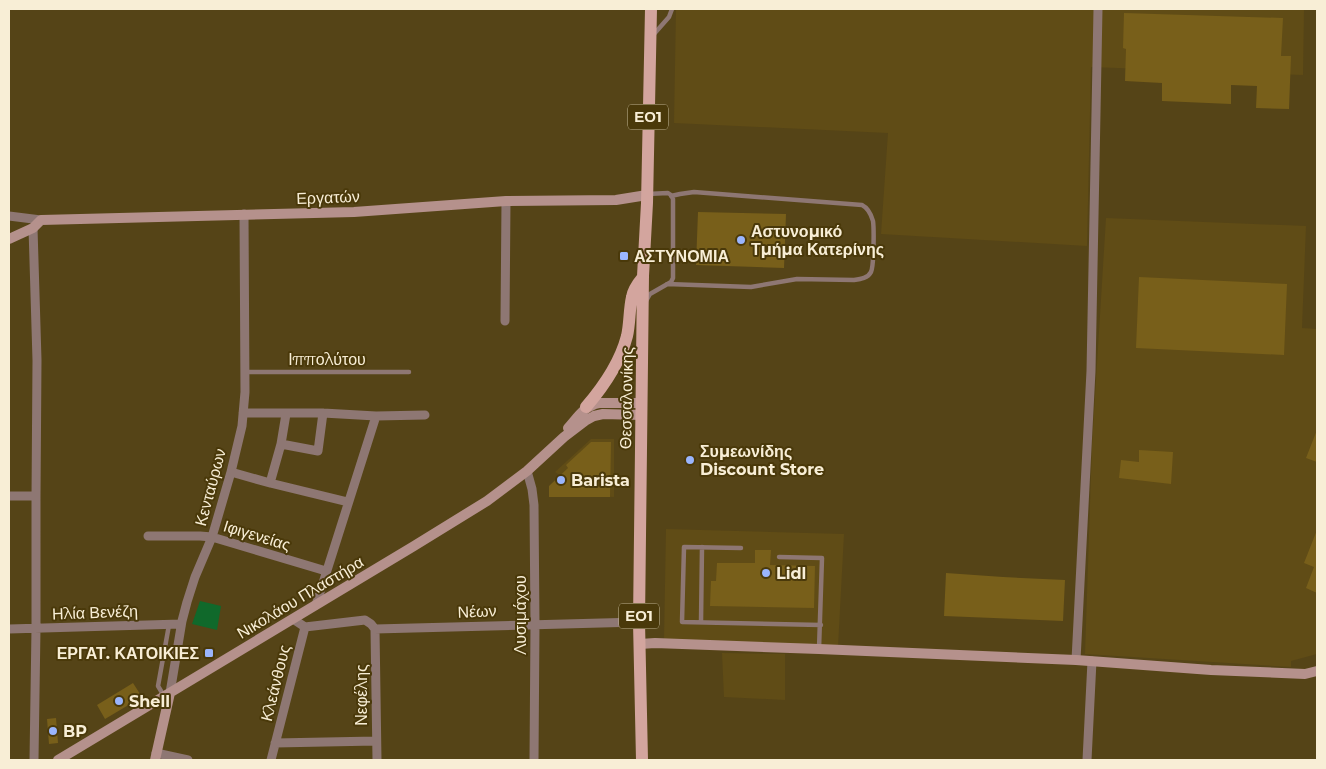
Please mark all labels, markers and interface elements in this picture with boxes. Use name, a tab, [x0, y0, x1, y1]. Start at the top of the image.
road number: ΕΟ1	[628, 104, 668, 130]
street label: Εργατών	[296, 187, 360, 208]
place label: Αστυνομικό Τμήμα Κατερίνης	[751, 222, 884, 259]
marker: Αστυνομικό Τμήμα Κατερίνης	[735, 234, 747, 246]
place label: ΑΣΤΥΝΟΜΙΑ	[634, 247, 729, 266]
marker: ΑΣΤΥΝΟΜΙΑ	[618, 250, 630, 262]
street label: Θεσσαλονίκης	[616, 346, 637, 449]
street label: Ιππολύτου	[288, 350, 366, 369]
place label: Συμεωνίδης Discount Store	[700, 442, 824, 479]
street label: Κενταύρων	[191, 446, 230, 528]
marker: Συμεωνίδης Discount Store	[684, 454, 696, 466]
place label: Barista	[571, 471, 630, 490]
marker: Barista	[555, 474, 567, 486]
street label: Ιφιγενείας	[221, 516, 293, 555]
street label: Νικολάου Πλαστήρα	[233, 552, 367, 643]
place label: Lidl	[776, 564, 806, 583]
marker: Lidl	[760, 567, 772, 579]
street label: Λυσιμάχου	[511, 575, 530, 655]
street label: Νέων	[457, 601, 497, 622]
street label: Ηλία Βενέζη	[52, 602, 138, 623]
road number: ΕΟ1	[619, 604, 659, 628]
street label: Κλεάνθους	[257, 643, 294, 723]
place label: ΕΡΓΑΤ. ΚΑΤΟΙΚΙΕΣ	[57, 644, 199, 663]
marker: ΕΡΓΑΤ. ΚΑΤΟΙΚΙΕΣ	[203, 647, 215, 659]
street label: Νεφέλης	[352, 664, 371, 726]
place label: Shell	[129, 692, 170, 711]
marker: Shell	[113, 695, 125, 707]
place label: BP	[63, 722, 87, 741]
marker: BP	[47, 725, 59, 737]

